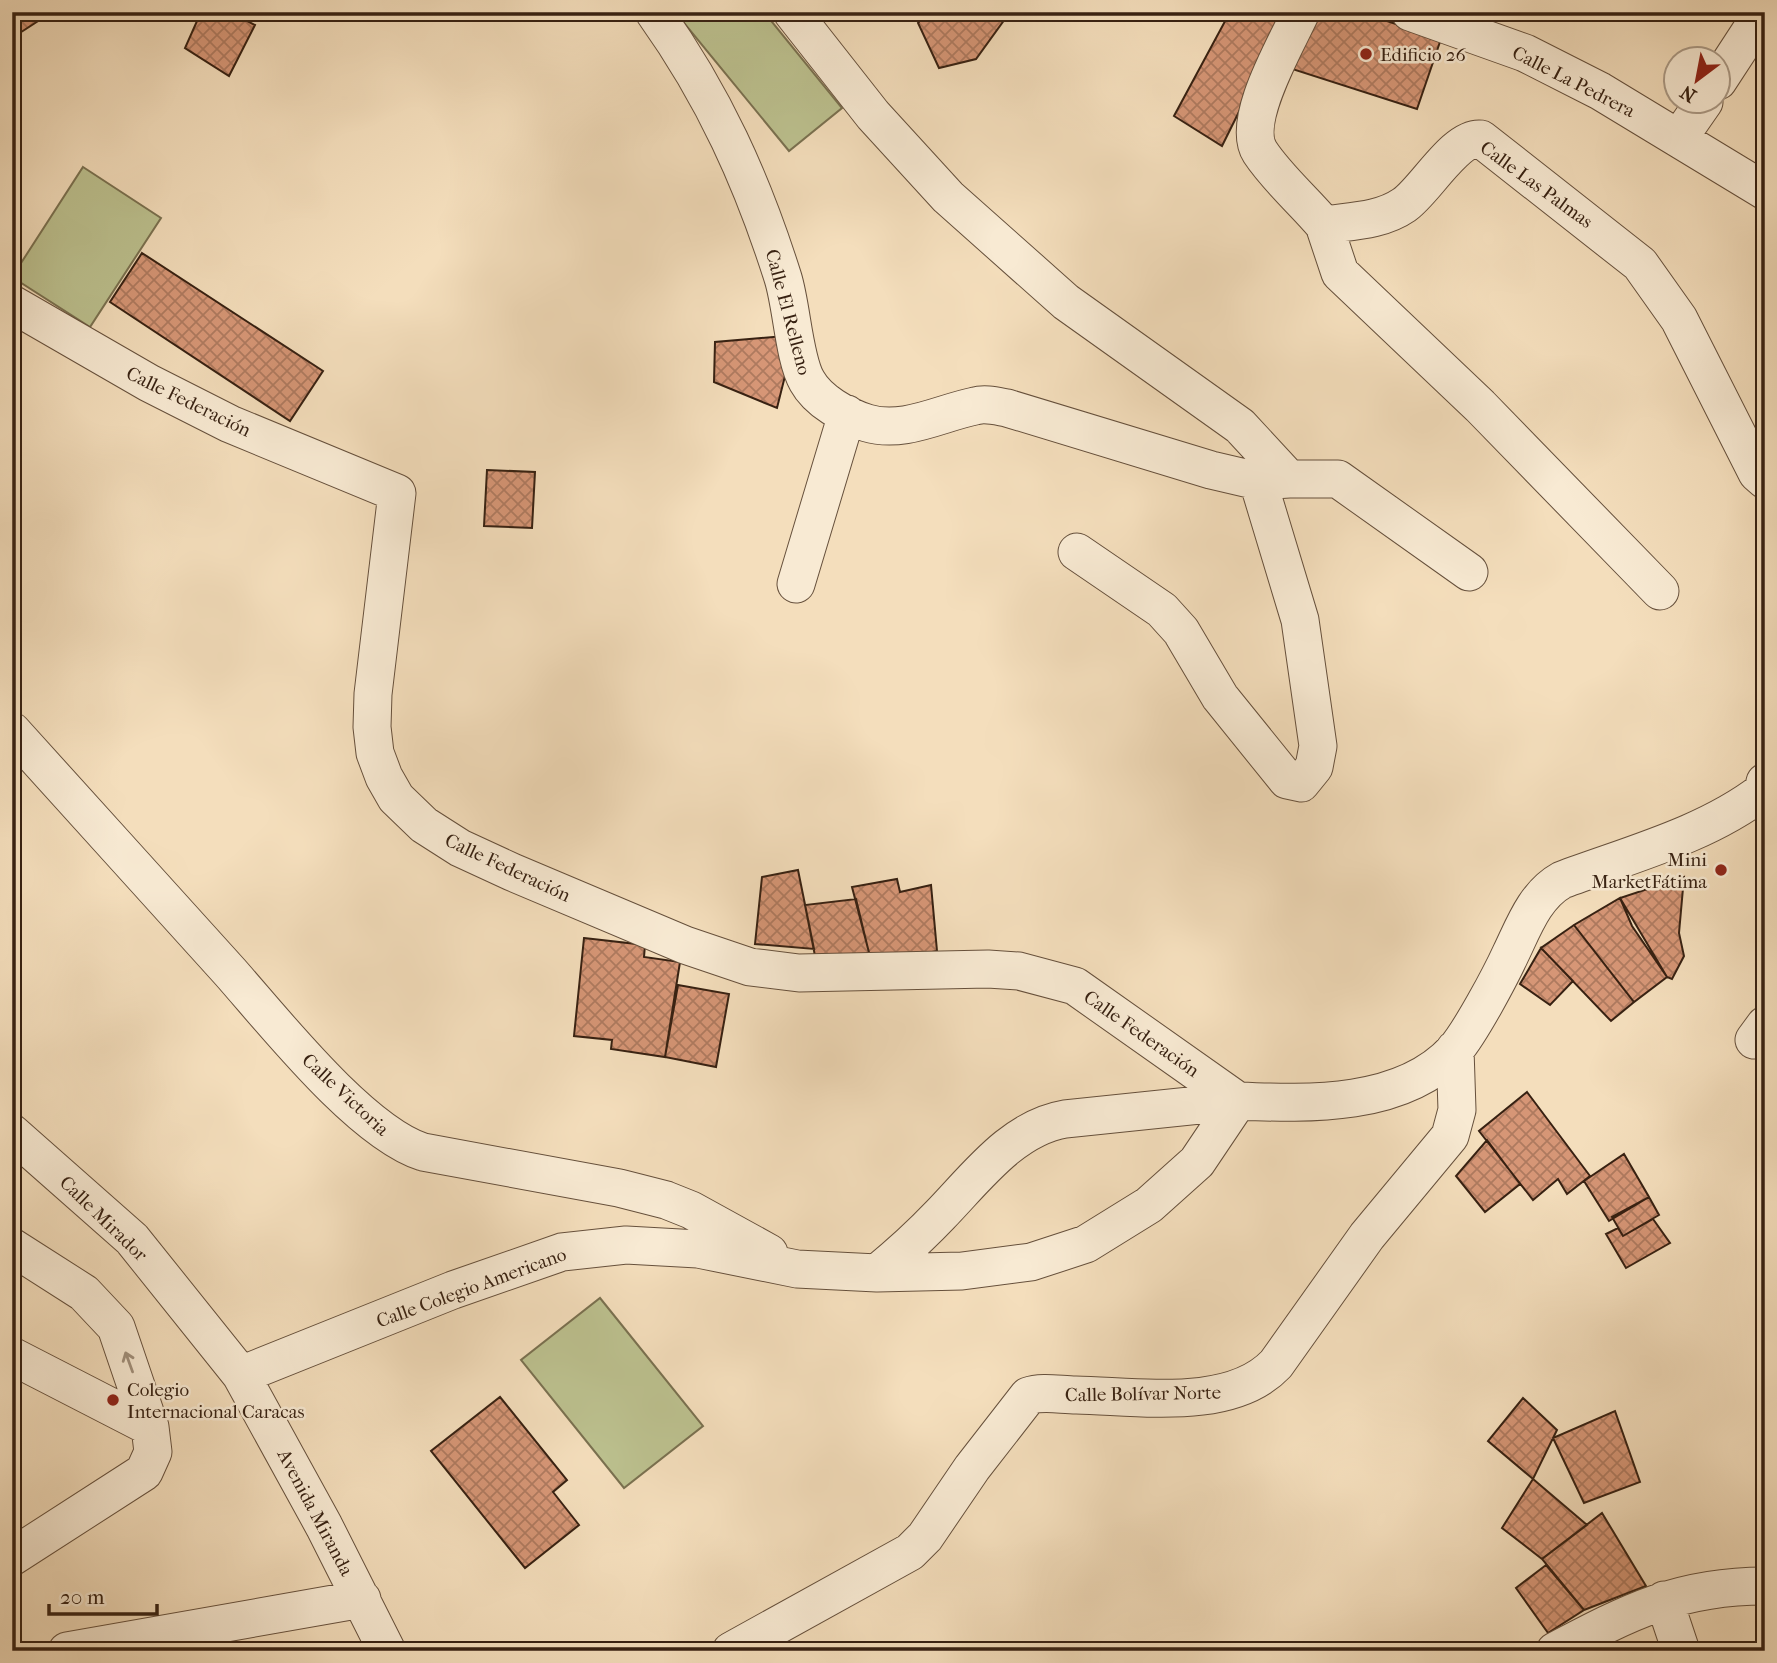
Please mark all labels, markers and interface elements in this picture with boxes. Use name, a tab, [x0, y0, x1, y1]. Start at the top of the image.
street label: Calle La Pedrera	[1508, 41, 1639, 122]
place label: Edificio 26	[1380, 44, 1466, 66]
marker: Edificio 26	[1358, 46, 1374, 62]
north arrow	[1662, 46, 1732, 116]
text: N	[1676, 80, 1700, 107]
street label: Calle Las Palmas	[1476, 137, 1597, 233]
street label: Calle El Relleno	[761, 247, 816, 378]
street label: Calle Federación	[123, 362, 254, 442]
street label: Calle Federación	[441, 829, 574, 907]
place label: Mini MarketFátima	[1591, 849, 1707, 893]
marker: Mini MarketFátima	[1713, 862, 1729, 878]
street label: Calle Federación	[1079, 986, 1203, 1082]
street label: Calle Victoria	[297, 1049, 393, 1141]
street label: Calle Mirador	[55, 1171, 152, 1267]
street label: Calle Colegio Americano	[373, 1243, 570, 1333]
one-way arrow	[122, 1351, 134, 1373]
place label: Colegio Internacional Caracas	[127, 1379, 305, 1423]
street label: Calle Bolívar Norte	[1065, 1382, 1221, 1406]
marker: Colegio Internacional Caracas	[105, 1392, 121, 1408]
street label: Avenida Miranda	[272, 1445, 358, 1580]
scale bar	[49, 1572, 158, 1616]
text: 20 m	[60, 1585, 105, 1609]

